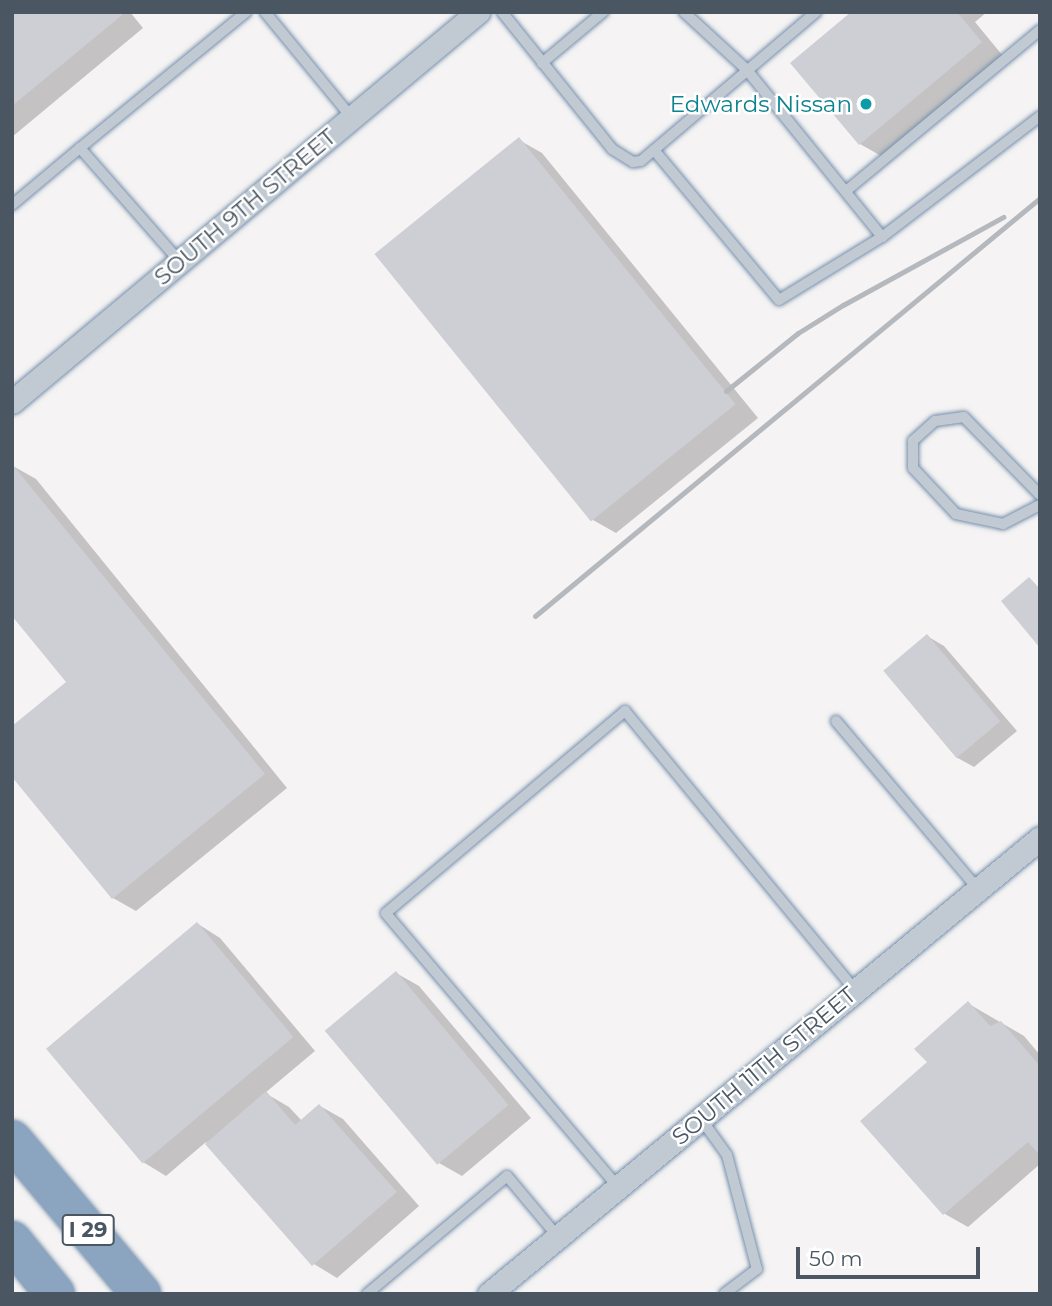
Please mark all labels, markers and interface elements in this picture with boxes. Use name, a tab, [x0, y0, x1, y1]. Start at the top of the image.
place label: Edwards Nissan	[670, 90, 852, 118]
marker: Edwards Nissan	[858, 96, 874, 112]
street label: SOUTH 9TH STREET	[149, 123, 341, 291]
street label: SOUTH 11TH STREET	[666, 981, 862, 1151]
road number: I 29	[60, 1212, 116, 1248]
scale bar	[800, 1232, 984, 1276]
text: 50 m	[809, 1246, 863, 1271]

